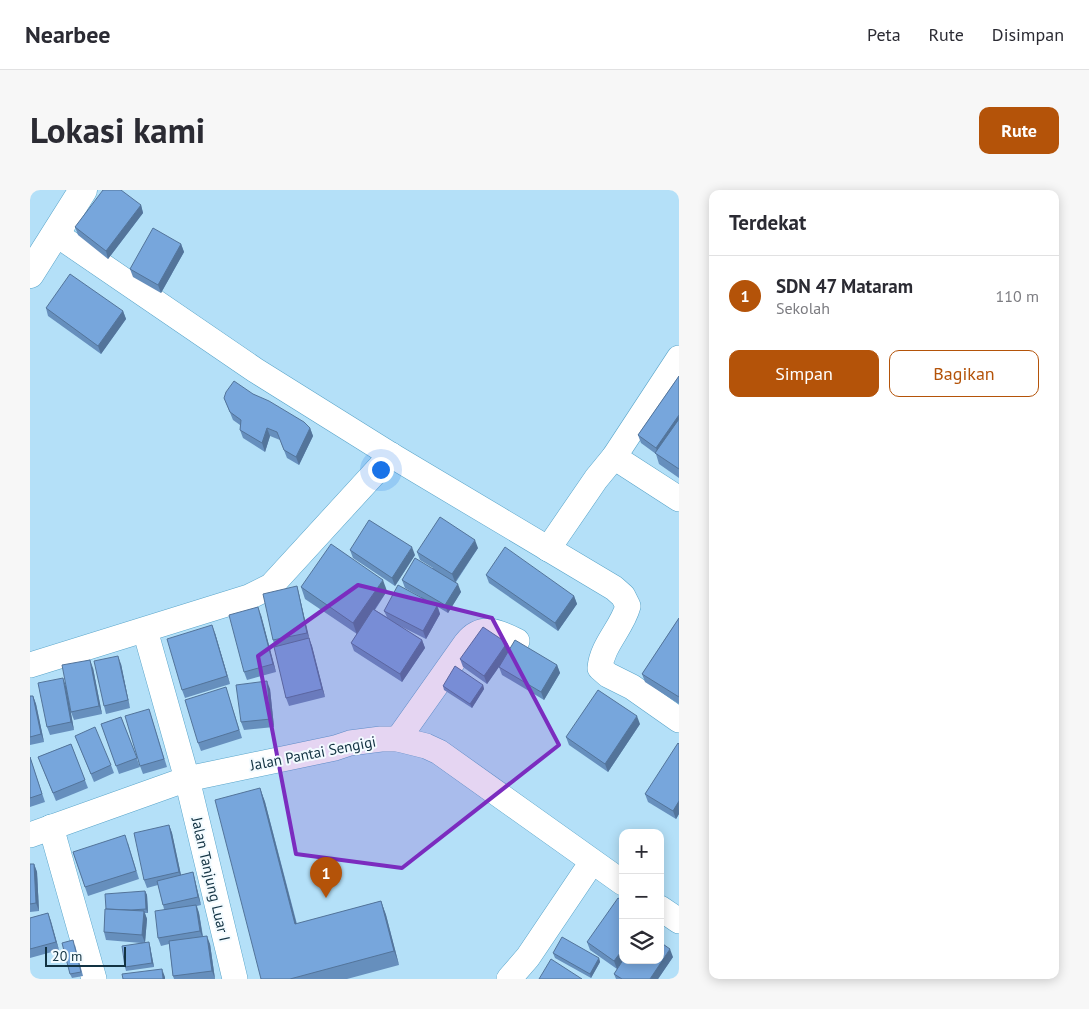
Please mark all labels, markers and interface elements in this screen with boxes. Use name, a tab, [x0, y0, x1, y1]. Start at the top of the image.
text: Nearbee	[25, 19, 110, 50]
text: Peta	[867, 23, 901, 46]
text: Rute	[929, 23, 964, 46]
text: Disimpan	[992, 23, 1064, 46]
text: Lokasi kami	[30, 107, 205, 153]
button: Rute	[979, 107, 1059, 154]
text: Terdekat	[729, 209, 806, 236]
text: SDN 47 Mataram	[776, 274, 913, 298]
text: 1	[740, 286, 750, 306]
text: 110 m	[996, 286, 1039, 306]
text: Sekolah	[776, 298, 830, 318]
button: Simpan	[729, 350, 879, 397]
button: Bagikan	[889, 350, 1039, 397]
your location	[368, 457, 394, 483]
street label: Jalan Pantai Sengigi	[247, 731, 378, 775]
street label: Jalan Tanjung Luar I	[187, 814, 234, 943]
map controls	[619, 829, 664, 964]
button: +	[619, 829, 664, 874]
pin: 1	[310, 857, 342, 898]
button: −	[619, 874, 664, 919]
button: layers	[619, 919, 664, 964]
scale bar	[45, 944, 126, 967]
text: 20 m	[52, 947, 82, 965]

